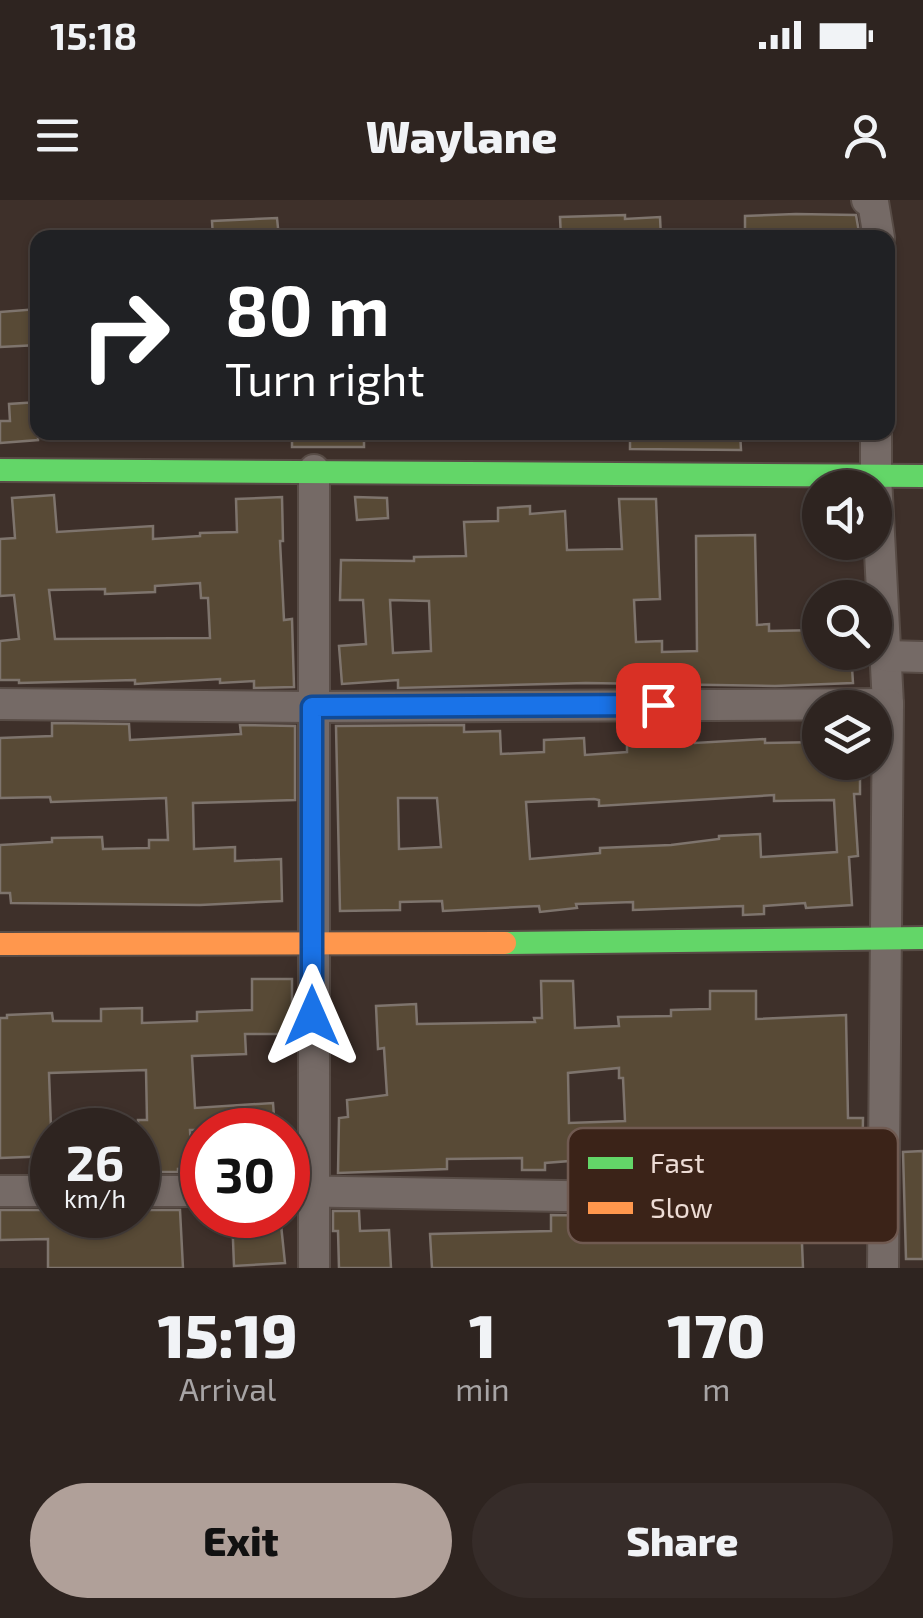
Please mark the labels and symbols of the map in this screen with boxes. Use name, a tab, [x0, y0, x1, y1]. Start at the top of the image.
pin	[616, 663, 701, 748]
position arrow	[260, 964, 364, 1068]
speed limit sign: 30	[180, 1108, 310, 1238]
legend	[568, 1128, 898, 1243]
text: Fast	[650, 1145, 705, 1179]
text: Slow	[650, 1190, 713, 1224]

